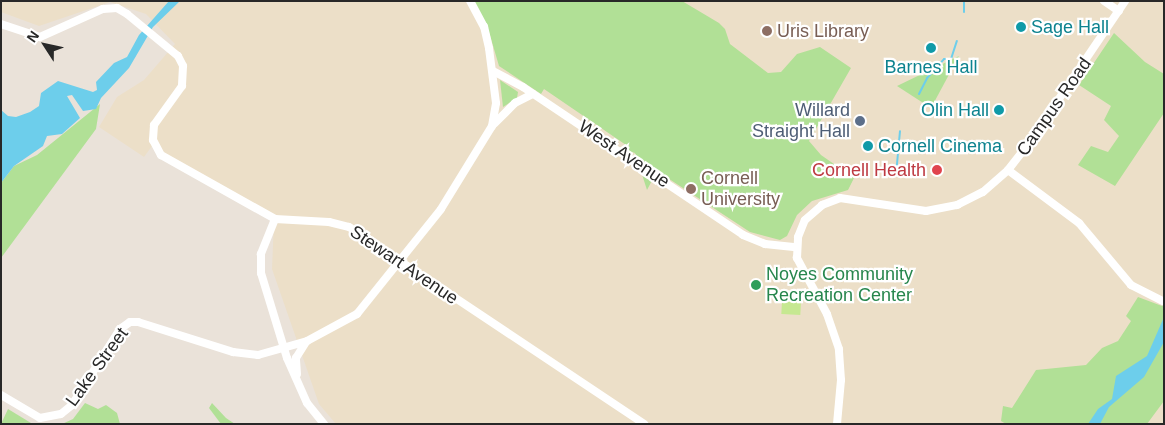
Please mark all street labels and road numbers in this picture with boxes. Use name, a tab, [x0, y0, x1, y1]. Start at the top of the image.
street label: Campus Road	[1012, 54, 1096, 160]
street label: West Avenue	[574, 115, 674, 193]
street label: Stewart Avenue	[345, 221, 463, 309]
street label: Lake Street	[61, 323, 133, 411]

